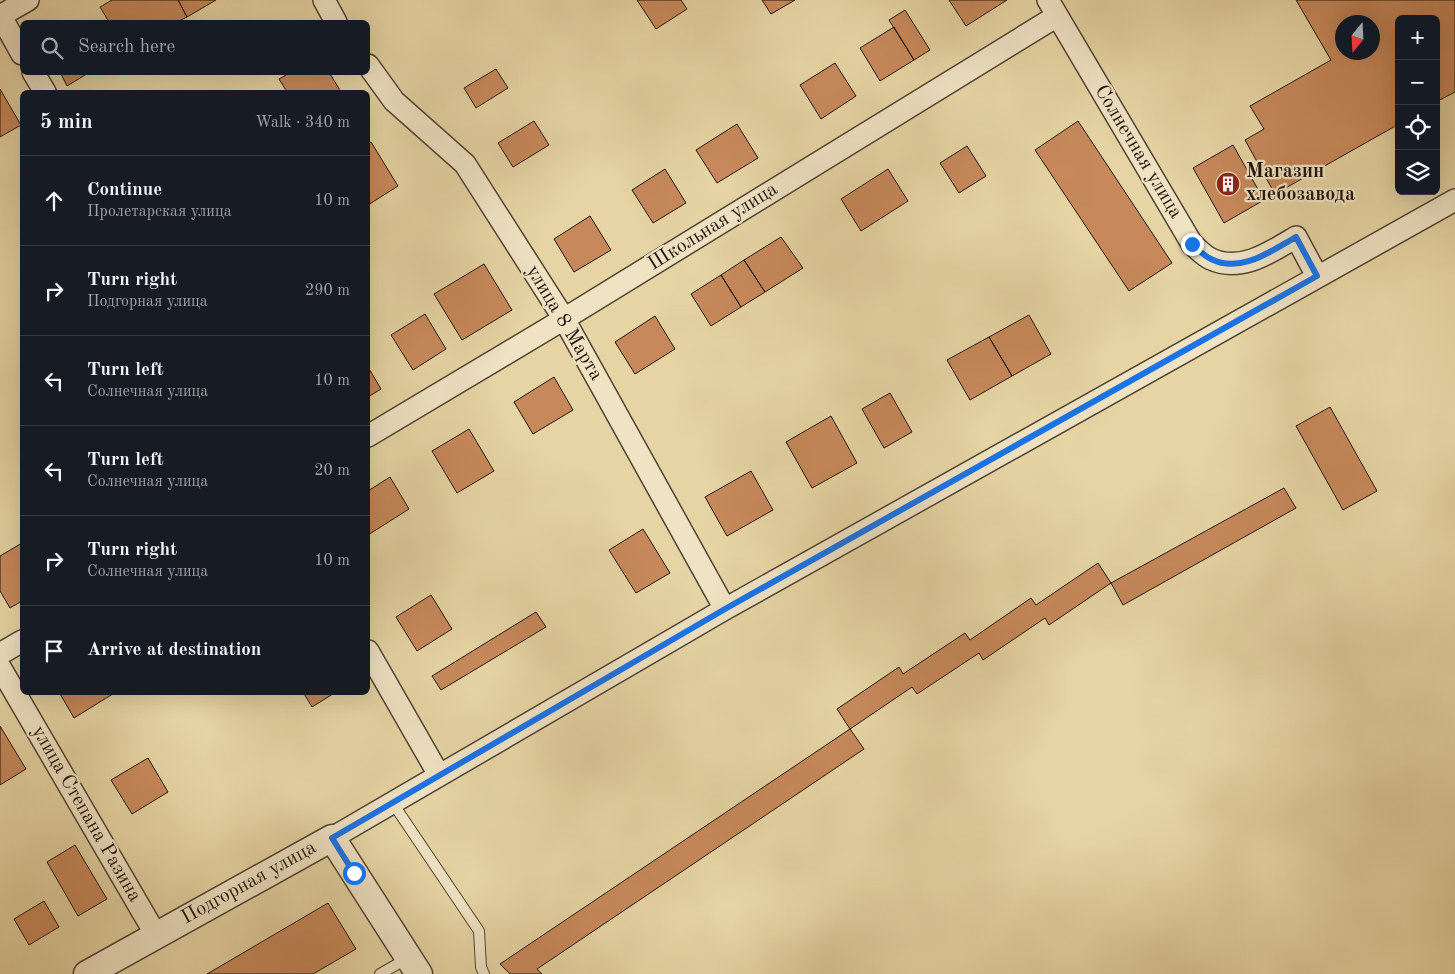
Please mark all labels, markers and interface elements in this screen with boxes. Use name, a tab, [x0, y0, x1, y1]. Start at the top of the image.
north arrow	[1335, 15, 1380, 60]
map controls	[1395, 15, 1440, 195]
button: +	[1395, 15, 1440, 60]
search box	[20, 20, 370, 75]
icon: search	[38, 34, 66, 62]
text: Search here	[78, 38, 175, 57]
button: −	[1395, 60, 1440, 105]
street label: Солнечная улица	[1090, 82, 1186, 222]
button: locate	[1395, 105, 1440, 150]
text: 5 min	[40, 112, 93, 133]
text: Walk · 340 m	[255, 115, 350, 131]
button: layers	[1395, 150, 1440, 195]
place label: Магазин хлебозавода	[1246, 162, 1355, 205]
building icon: Магазин хлебозавода	[1215, 171, 1241, 197]
street label: Школьная улица	[645, 179, 781, 275]
text: Continue	[87, 181, 162, 200]
icon: ahead	[40, 187, 68, 215]
text: 10 m	[314, 193, 350, 209]
text: Пролетарская улица	[87, 204, 232, 220]
route end	[1181, 233, 1204, 256]
street label: улица 8 Марта	[522, 262, 606, 384]
text: Turn right	[87, 271, 177, 290]
icon: right	[40, 277, 68, 305]
text: 290 m	[305, 283, 350, 299]
text: Подгорная улица	[87, 294, 208, 310]
text: Turn left	[87, 361, 164, 380]
icon: left	[40, 367, 68, 395]
text: 10 m	[314, 373, 350, 389]
text: Солнечная улица	[87, 384, 208, 400]
text: Turn left	[87, 451, 164, 470]
icon: left	[40, 457, 68, 485]
text: 20 m	[314, 463, 350, 479]
text: Солнечная улица	[87, 474, 208, 490]
text: Turn right	[87, 541, 177, 560]
icon: right	[40, 547, 68, 575]
text: 10 m	[314, 553, 350, 569]
text: Солнечная улица	[87, 564, 208, 580]
icon: arrive	[40, 637, 68, 665]
text: Arrive at destination	[87, 641, 261, 660]
street label: улица Степана Разина	[27, 722, 145, 906]
street label: Подгорная улица	[178, 838, 320, 928]
route start	[343, 862, 366, 885]

